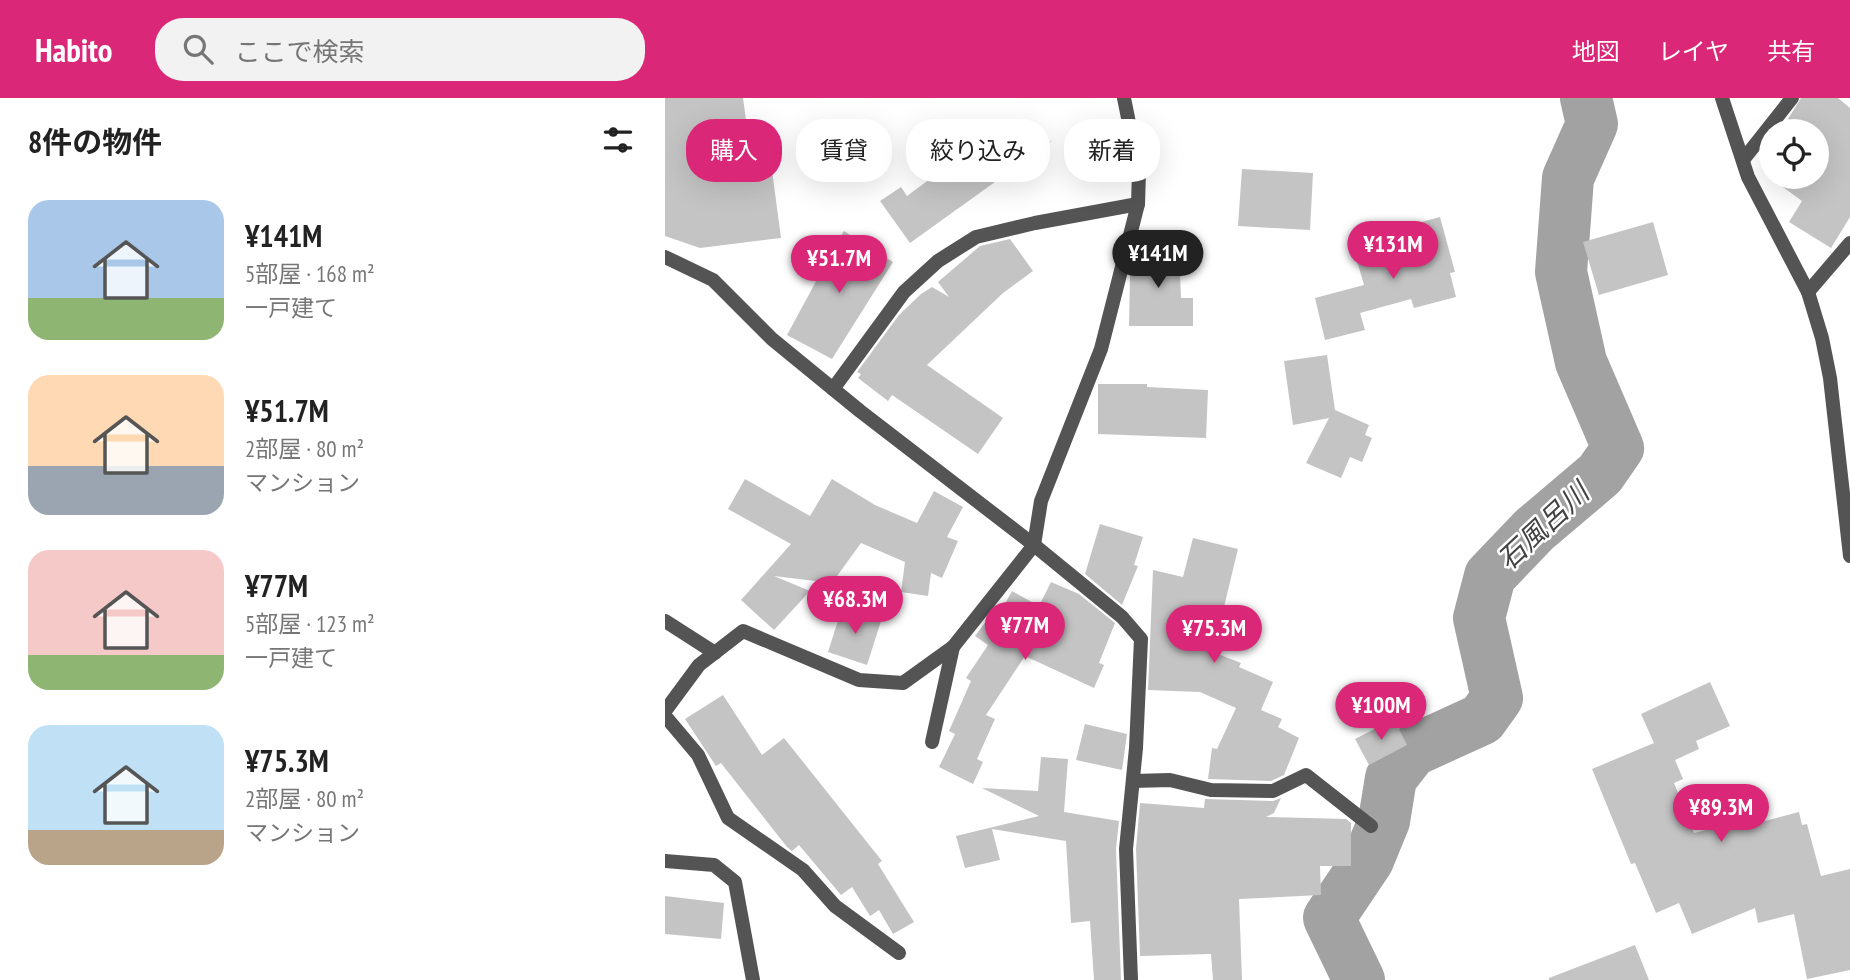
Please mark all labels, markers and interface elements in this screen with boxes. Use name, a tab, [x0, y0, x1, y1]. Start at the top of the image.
search box	[155, 18, 645, 81]
text: Habito	[35, 28, 113, 71]
icon: search	[179, 30, 217, 68]
text: ここで検索	[235, 35, 365, 68]
text: 地図	[1572, 36, 1620, 67]
text: レイヤ	[1658, 36, 1729, 67]
text: 共有	[1767, 36, 1815, 67]
chip: 購入	[686, 119, 782, 182]
chip: 賃貸	[796, 119, 892, 182]
chip: 絞り込み	[906, 119, 1050, 182]
chip: 新着	[1064, 119, 1160, 182]
map controls	[1759, 119, 1829, 189]
button: locate	[1759, 119, 1829, 189]
icon: filters	[599, 121, 637, 159]
text: 8件の物件	[28, 122, 162, 161]
text: ¥141M	[245, 216, 322, 255]
pin: ¥131M	[1344, 222, 1442, 281]
icon: home	[84, 228, 168, 312]
text: ¥131M	[1363, 229, 1423, 258]
pin: ¥141M	[1109, 230, 1207, 290]
pin: ¥51.7M	[782, 236, 896, 295]
text: ¥141M	[1128, 238, 1188, 267]
text: ¥51.7M	[807, 243, 871, 272]
text: 5部屋 · 168 m²	[245, 259, 375, 288]
text: 一戸建て	[245, 293, 337, 322]
text: ¥51.7M	[245, 391, 329, 430]
icon: home	[84, 403, 168, 487]
text: 2部屋 · 80 m²	[245, 434, 364, 463]
text: マンション	[245, 468, 360, 497]
water label: 石風呂川	[1489, 472, 1598, 577]
text: ¥77M	[245, 566, 308, 605]
pin: ¥68.3M	[798, 576, 912, 636]
icon: home	[84, 578, 168, 662]
text: ¥68.3M	[823, 584, 887, 613]
pin: ¥77M	[984, 602, 1066, 662]
pin: ¥75.3M	[1157, 606, 1271, 665]
text: 5部屋 · 123 m²	[245, 609, 375, 638]
text: ¥77M	[1001, 610, 1049, 639]
text: ¥75.3M	[1182, 613, 1246, 642]
text: 一戸建て	[245, 643, 337, 672]
pin: ¥100M	[1332, 682, 1430, 742]
text: ¥100M	[1351, 690, 1411, 719]
text: ¥75.3M	[245, 741, 329, 780]
icon: home	[84, 753, 168, 837]
text: 2部屋 · 80 m²	[245, 784, 364, 813]
pin: ¥89.3M	[1664, 784, 1778, 844]
text: ¥89.3M	[1689, 792, 1753, 821]
text: マンション	[245, 818, 360, 847]

